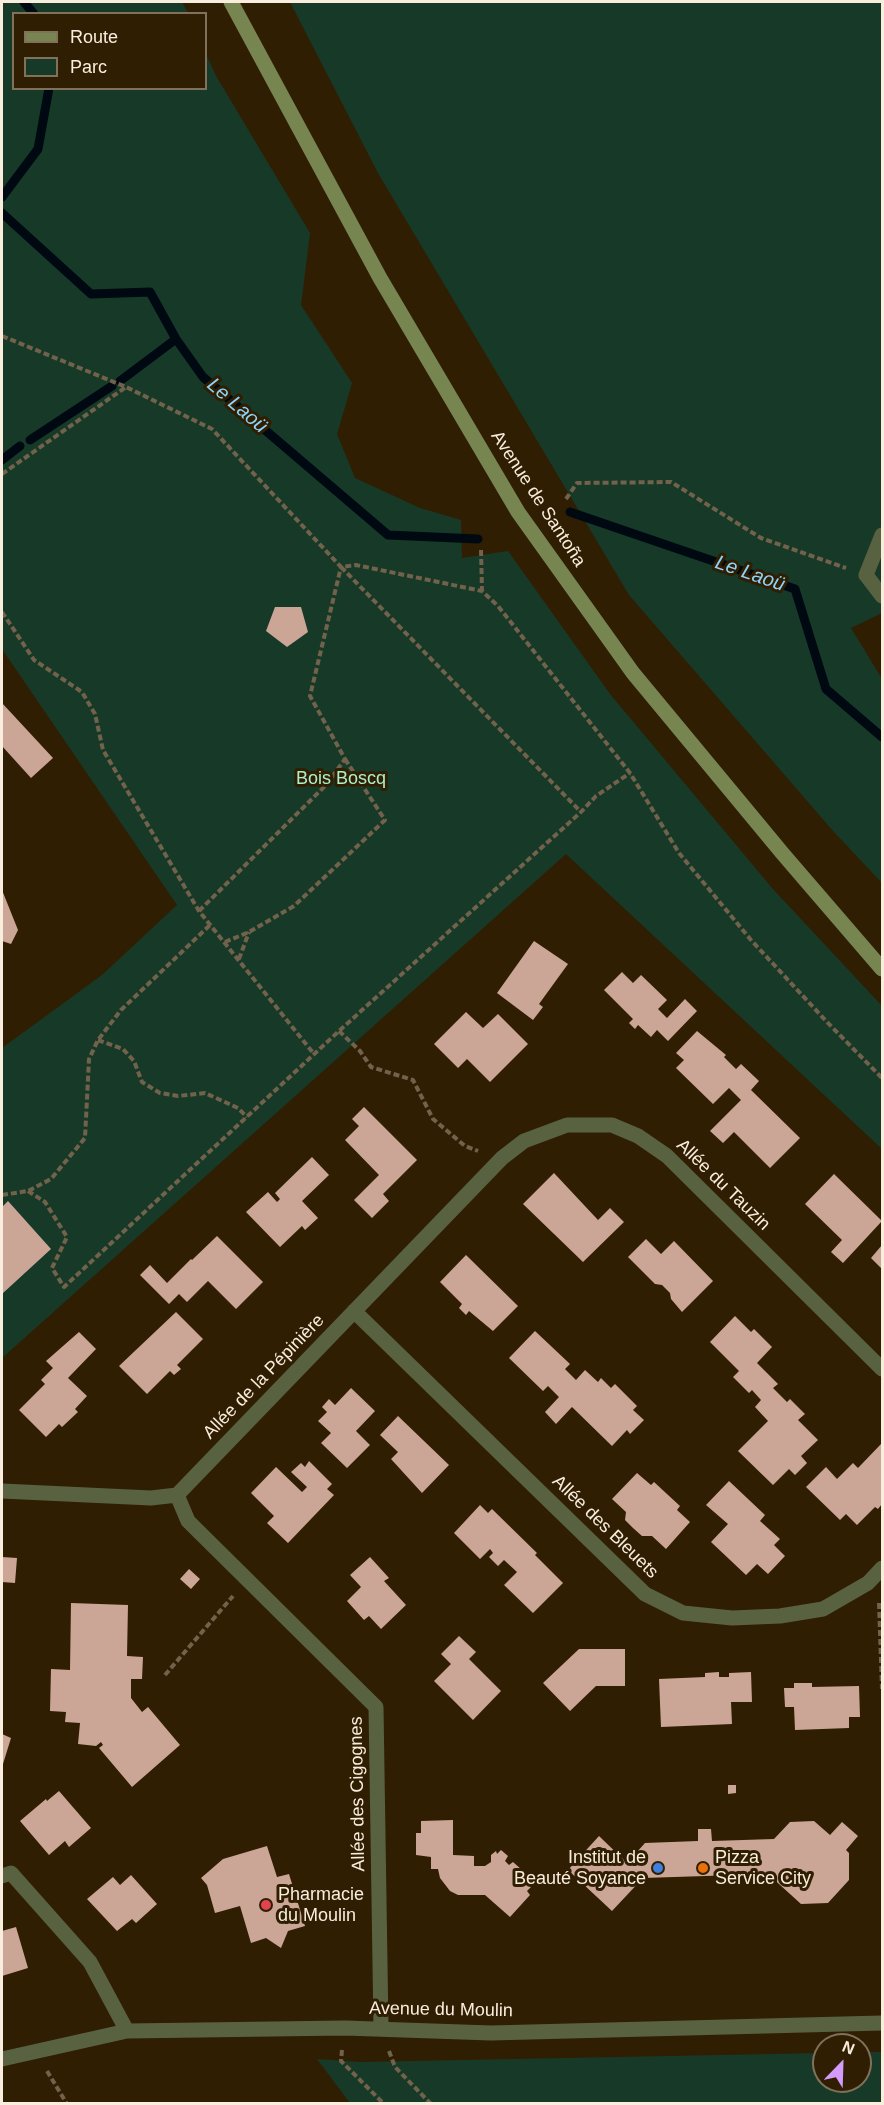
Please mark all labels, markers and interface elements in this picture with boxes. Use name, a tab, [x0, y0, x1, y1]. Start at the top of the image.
legend	[12, 12, 207, 90]
text: Route	[70, 27, 118, 47]
text: Parc	[70, 57, 107, 77]
water label: Le Laoü	[202, 373, 272, 439]
street label: Avenue de Santoña	[486, 427, 590, 571]
water label: Le Laoü	[712, 551, 788, 597]
park label: Bois Boscq	[296, 768, 386, 790]
street label: Allée du Tauzin	[672, 1135, 774, 1235]
street label: Allée de la Pépinière	[199, 1310, 329, 1444]
street label: Allée des Bleuets	[547, 1471, 663, 1583]
street label: Allée des Cigognes	[346, 1716, 370, 1872]
place label: Institut de Beauté Soyance	[514, 1847, 646, 1890]
place label: Pizza Service City	[715, 1847, 811, 1890]
marker: Institut de Beauté Soyance	[651, 1861, 665, 1875]
marker: Pizza Service City	[696, 1861, 710, 1875]
place label: Pharmacie du Moulin	[278, 1884, 364, 1926]
marker: Pharmacie du Moulin	[259, 1898, 273, 1912]
street label: Avenue du Moulin	[369, 1998, 513, 2022]
north arrow	[812, 2033, 872, 2093]
text: N	[840, 2038, 857, 2058]

